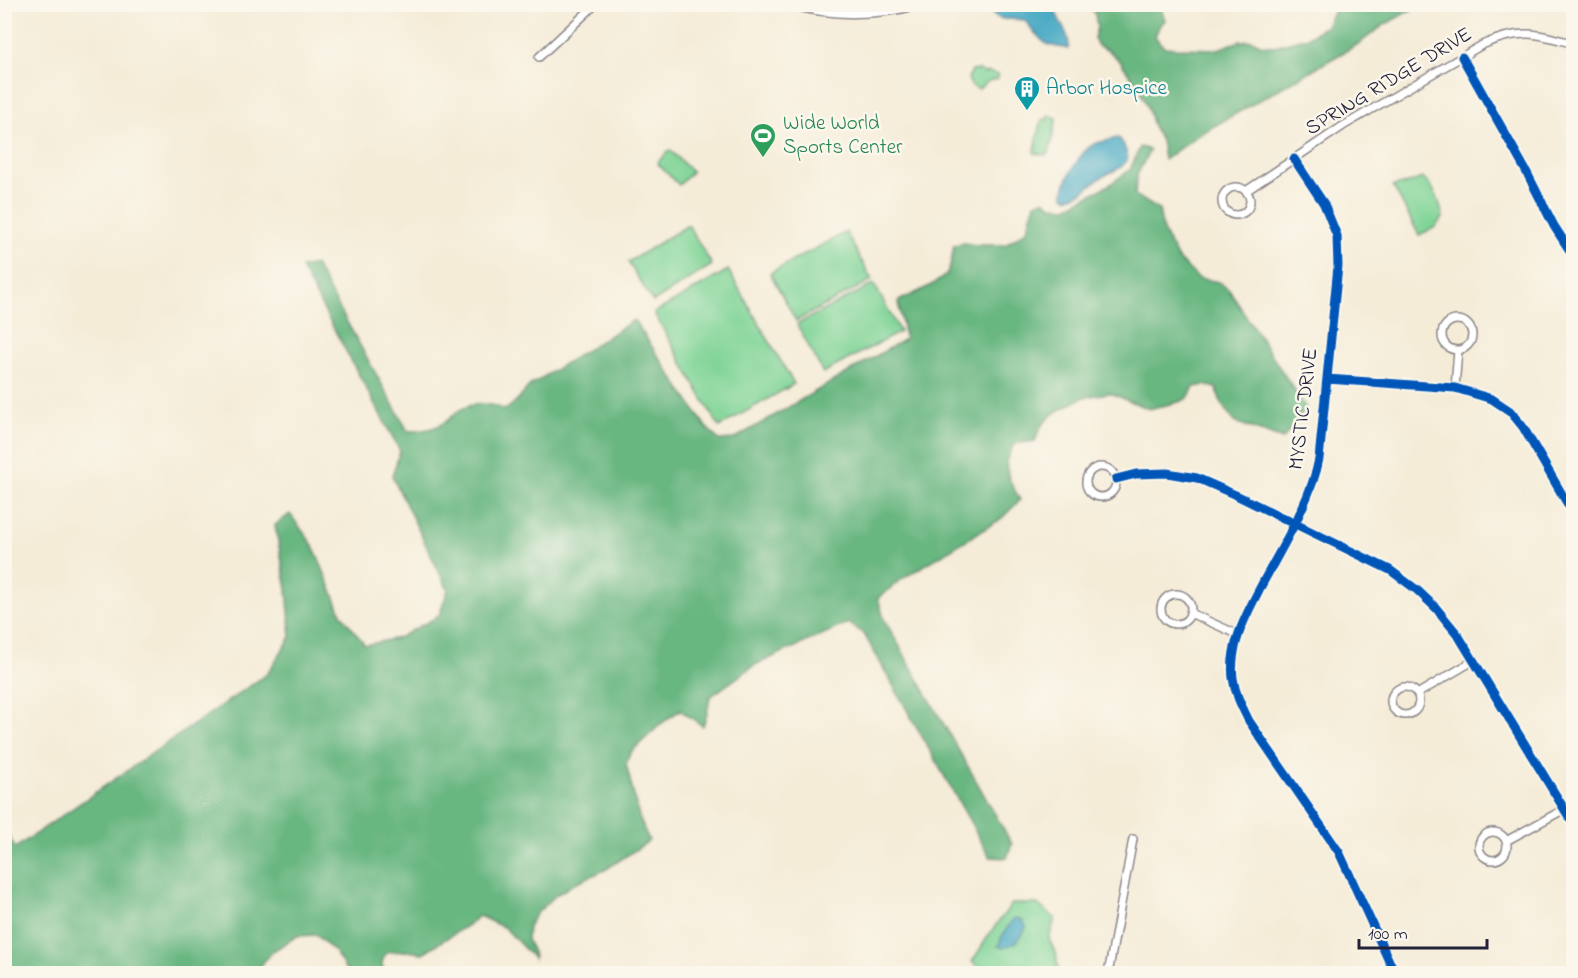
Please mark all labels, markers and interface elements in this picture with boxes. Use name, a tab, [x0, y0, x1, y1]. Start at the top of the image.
street label: SPRING RIDGE DRIVE	[1300, 20, 1478, 144]
building icon: Arbor Hospice	[1012, 74, 1042, 112]
place label: Arbor Hospice	[1046, 74, 1168, 104]
place label: Wide World Sports Center	[783, 109, 903, 163]
sports icon: Wide World Sports Center	[748, 121, 778, 159]
street label: MYSTIC DRIVE	[1282, 346, 1326, 472]
scale bar	[1359, 912, 1486, 950]
text: 100 m	[1368, 922, 1408, 948]

